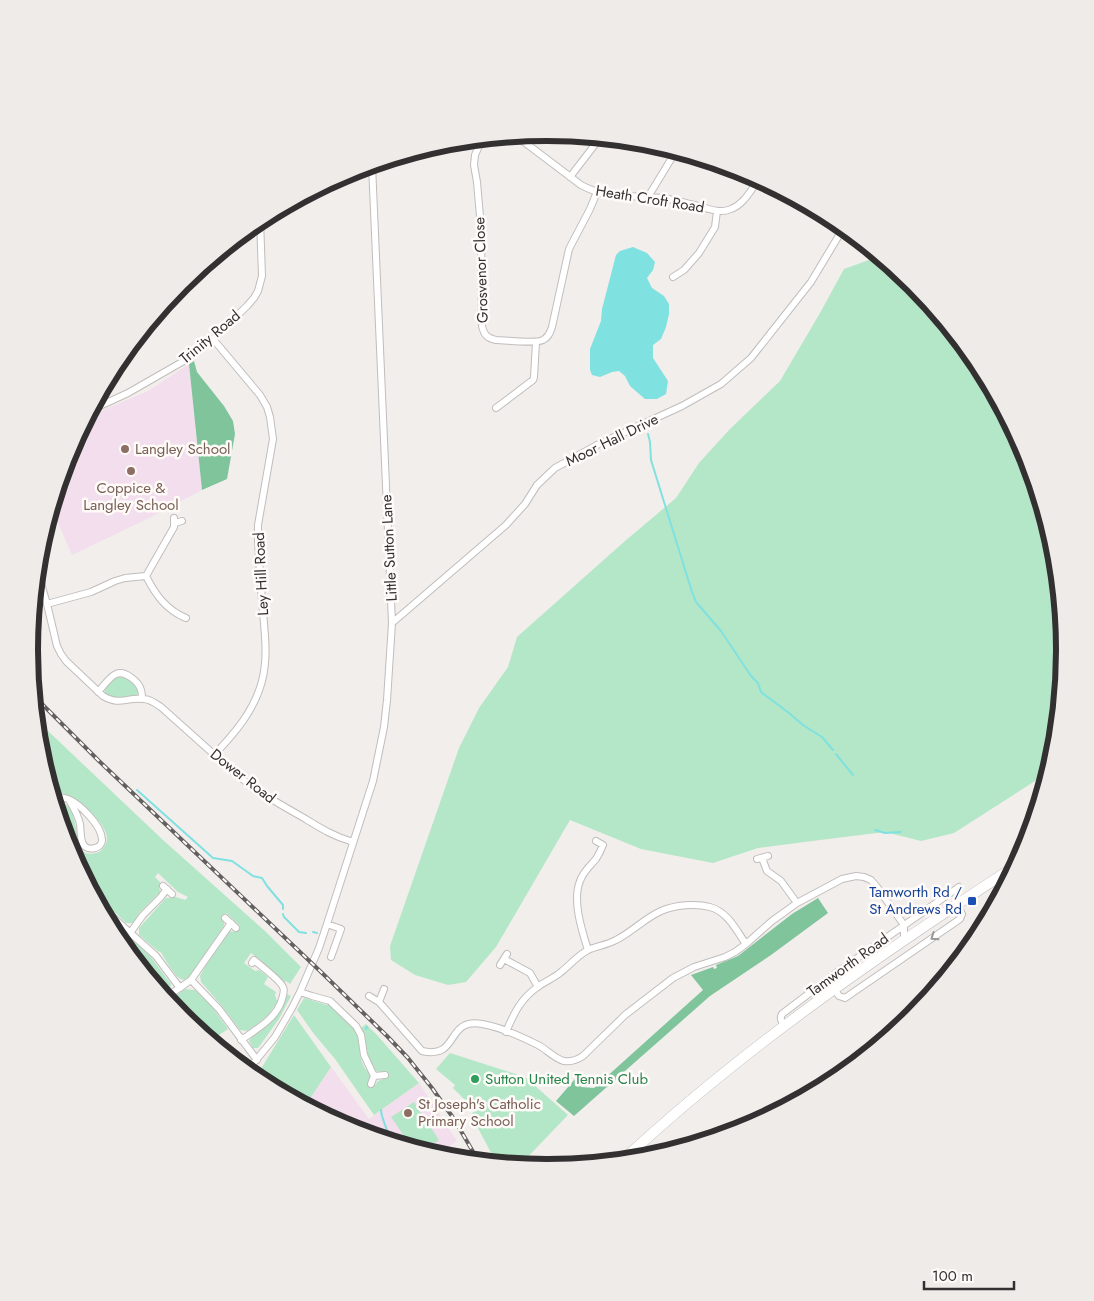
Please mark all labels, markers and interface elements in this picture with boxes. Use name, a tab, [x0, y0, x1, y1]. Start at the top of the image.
street label: Heath Croft Road	[594, 180, 706, 218]
street label: Grosvenor Close	[468, 216, 494, 323]
street label: Trinity Road	[175, 305, 245, 369]
street label: Moor Hall Drive	[562, 408, 662, 472]
place label: Langley School	[135, 438, 231, 460]
marker: Langley School	[119, 443, 131, 455]
marker: Coppice & Langley School	[125, 465, 137, 477]
place label: Coppice & Langley School	[83, 477, 179, 516]
street label: Little Sutton Lane	[375, 494, 403, 602]
street label: Ley Hill Road	[248, 532, 274, 616]
street label: Dower Road	[206, 743, 280, 809]
place label: Tamworth Rd / St Andrews Rd	[869, 881, 962, 920]
marker: Tamworth Rd / St Andrews Rd	[966, 895, 978, 907]
street label: Tamworth Road	[803, 928, 893, 1002]
one-way arrow	[930, 931, 940, 940]
place label: Sutton United Tennis Club	[485, 1068, 648, 1090]
marker: Sutton United Tennis Club	[469, 1073, 481, 1085]
place label: St Joseph's Catholic Primary School	[418, 1093, 541, 1132]
marker: St Joseph's Catholic Primary School	[402, 1107, 414, 1119]
scale bar	[924, 1258, 1014, 1290]
text: 100 m	[932, 1265, 973, 1287]

